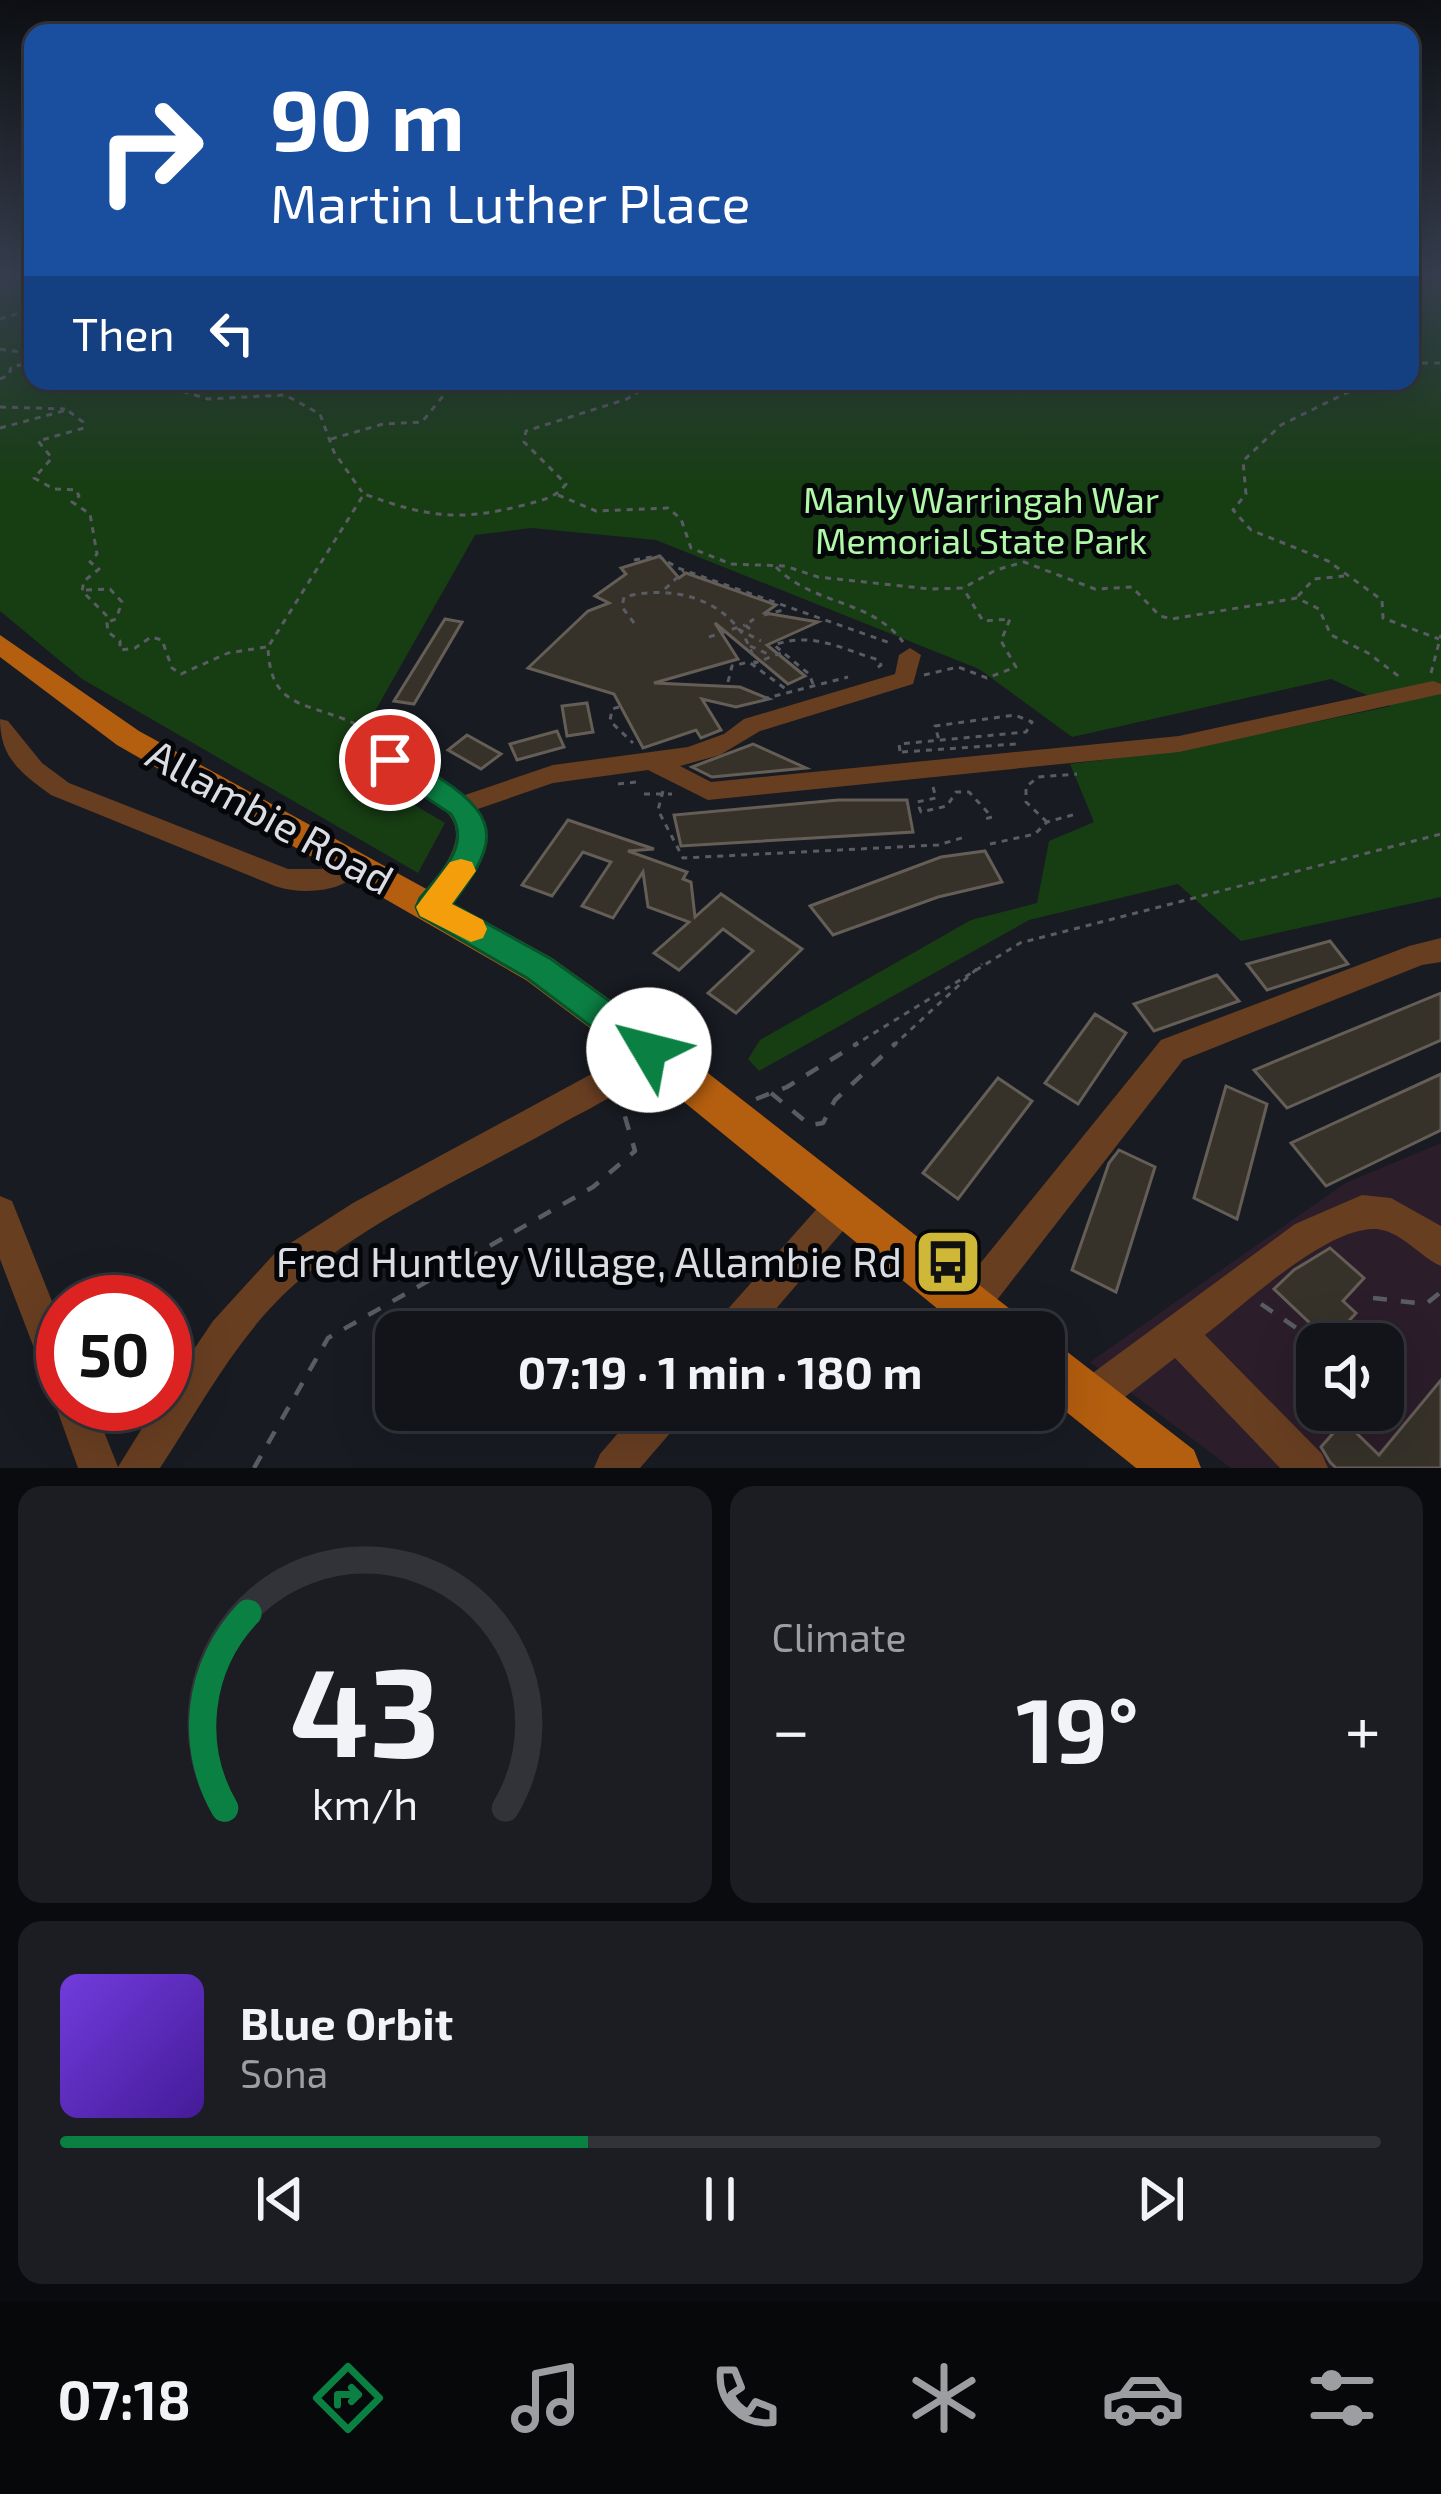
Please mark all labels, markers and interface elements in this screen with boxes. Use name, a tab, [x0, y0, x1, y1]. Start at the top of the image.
text: 90 m	[270, 67, 465, 168]
icon: right	[72, 72, 228, 228]
text: Martin Luther Place	[270, 169, 751, 234]
icon: left	[199, 300, 265, 366]
text: Then	[72, 306, 175, 360]
park label: Manly Warringah War Memorial State Park	[803, 477, 1159, 561]
pin	[339, 709, 441, 811]
street label: Allambie Road	[139, 727, 403, 904]
icon: arrive	[357, 727, 423, 793]
position arrow	[586, 987, 712, 1113]
bus stop icon: Fred Huntley Village, Allambie Rd	[913, 1227, 983, 1297]
place label: Fred Huntley Village, Allambie Rd	[276, 1235, 902, 1285]
speed limit sign: 50	[36, 1275, 192, 1431]
map controls	[1296, 1323, 1404, 1431]
button: sound	[1296, 1323, 1404, 1431]
text: 07:19 · 1 min · 180 m	[518, 1344, 922, 1398]
text: Climate	[772, 1613, 906, 1660]
text: 43	[290, 1632, 440, 1782]
text: 19°	[1016, 1673, 1139, 1781]
text: −	[772, 1688, 810, 1767]
text: +	[1345, 1688, 1381, 1767]
text: km/h	[311, 1776, 418, 1828]
text: Blue Orbit	[240, 1995, 453, 2049]
text: Sona	[240, 2049, 328, 2096]
icon: previous	[247, 2166, 313, 2232]
icon: pause	[687, 2166, 753, 2232]
icon: next	[1128, 2166, 1194, 2232]
icon: directions	[306, 2356, 390, 2440]
icon: music	[504, 2356, 588, 2440]
icon: phone	[703, 2356, 787, 2440]
icon: climate	[902, 2356, 986, 2440]
icon: car	[1101, 2356, 1185, 2440]
icon: filters	[1300, 2356, 1384, 2440]
text: 07:18	[57, 2366, 191, 2431]

